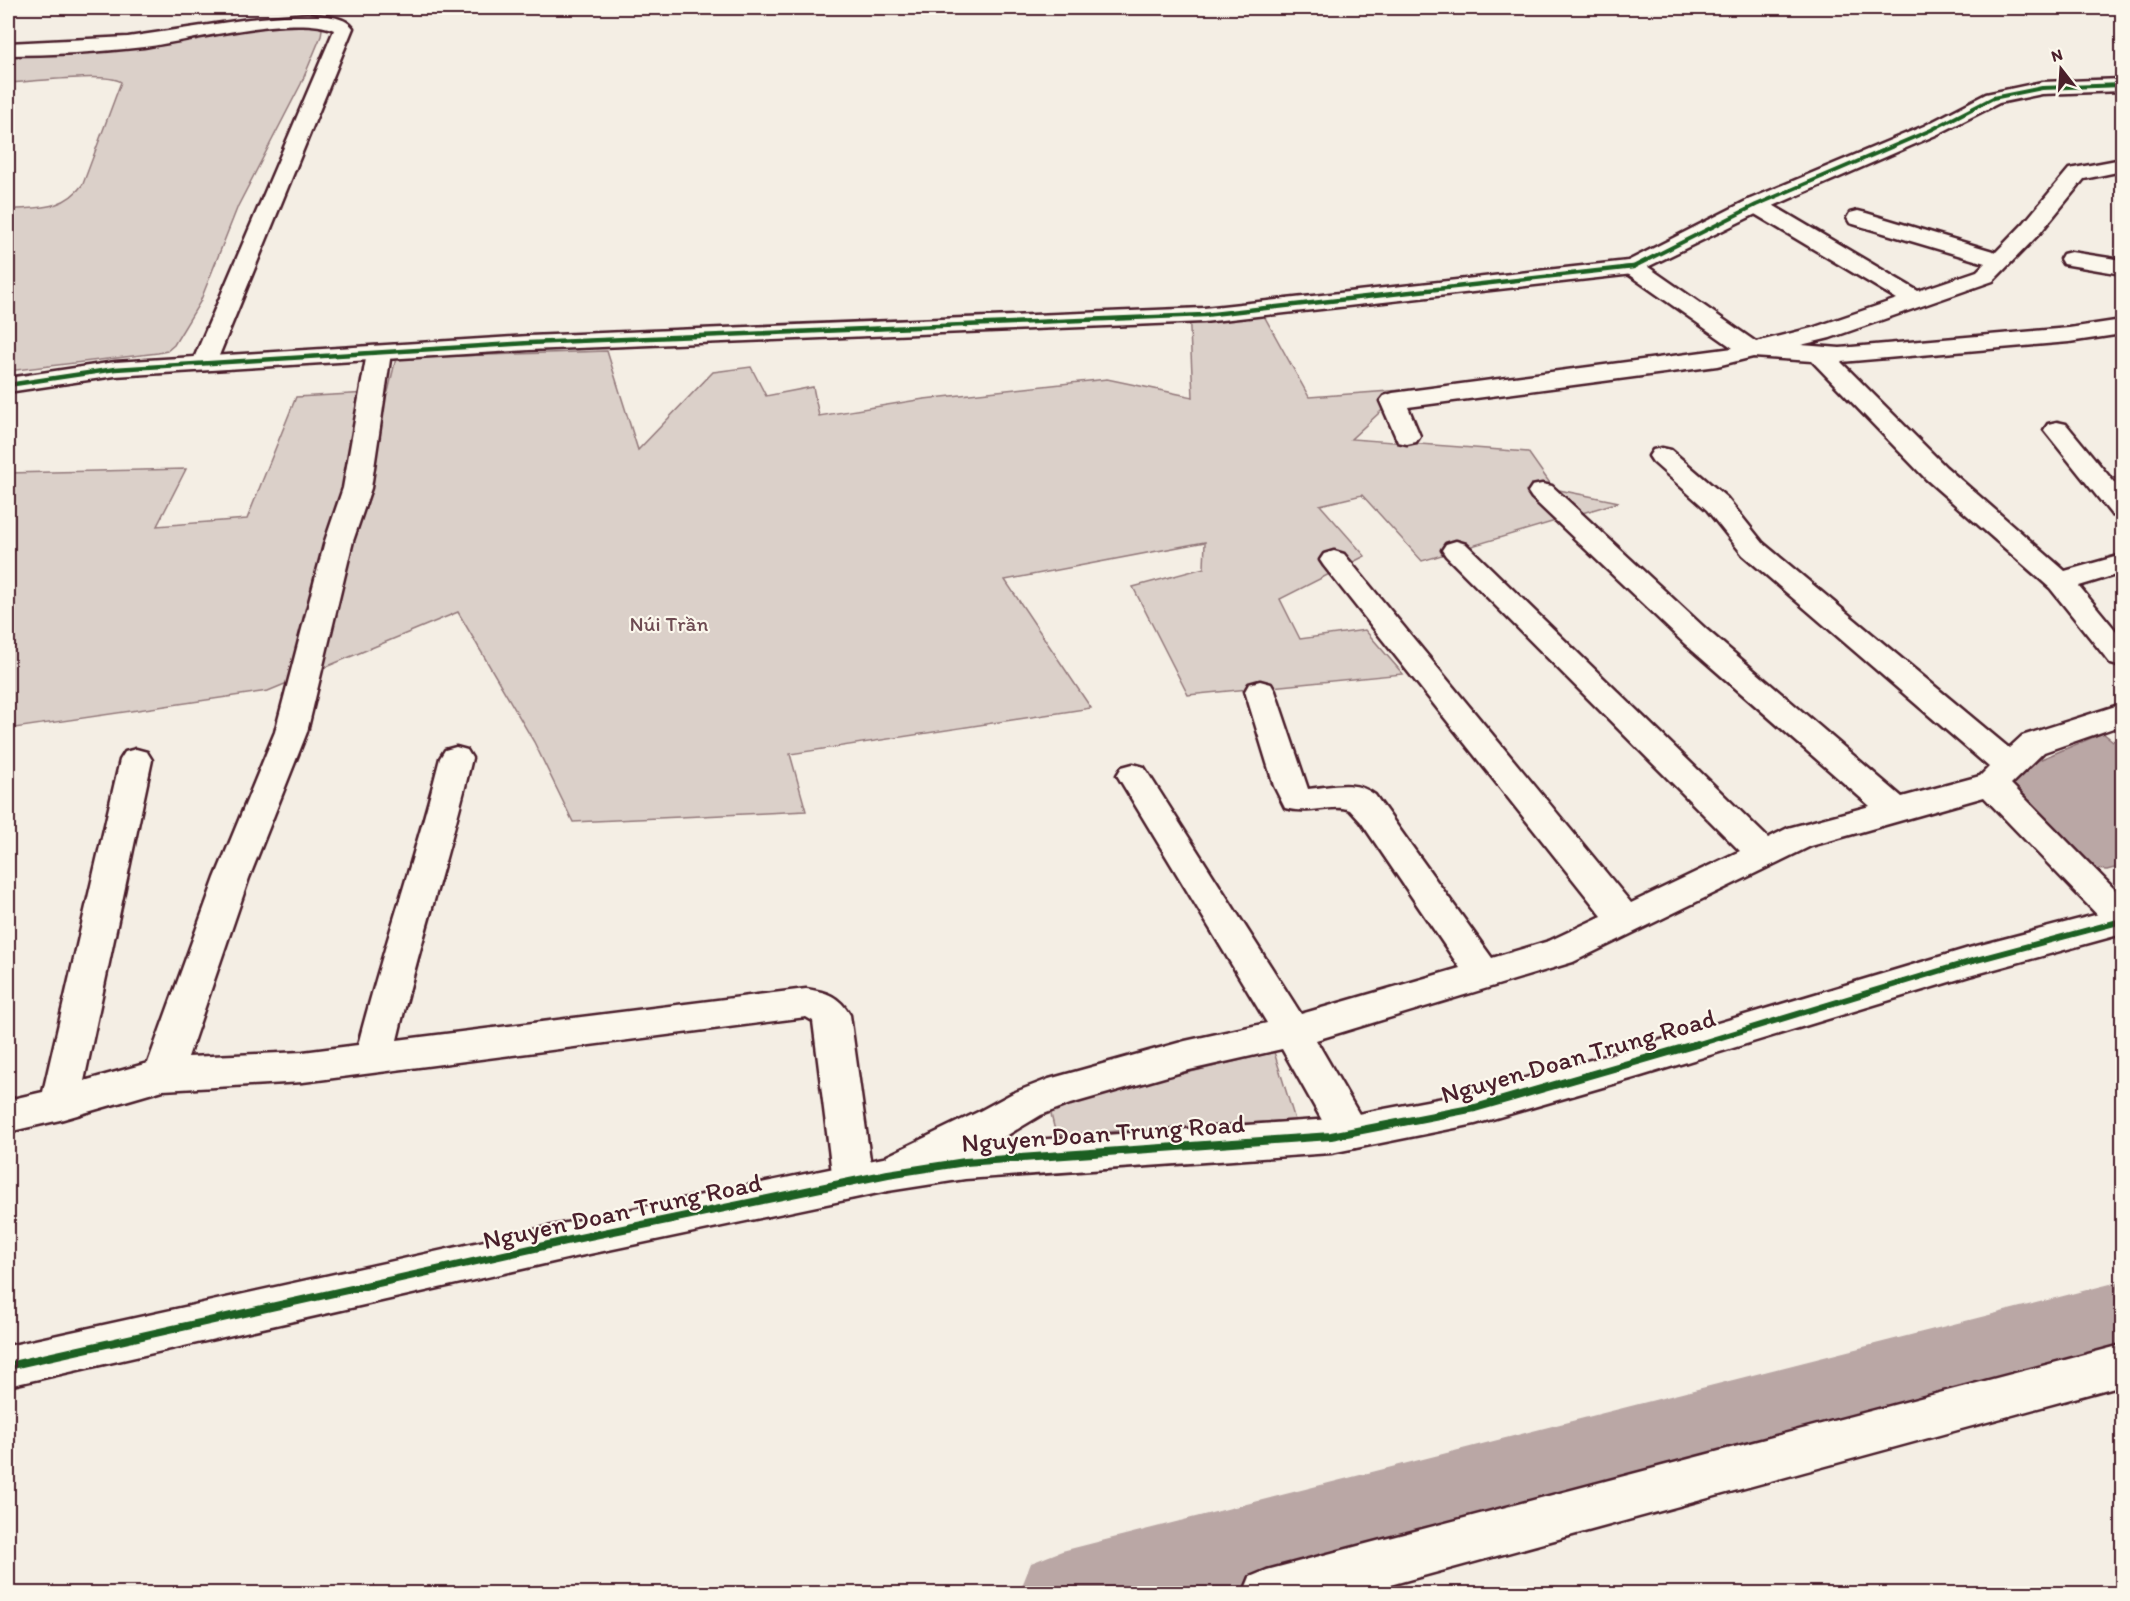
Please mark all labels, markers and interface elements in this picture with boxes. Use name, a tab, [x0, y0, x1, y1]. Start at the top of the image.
north arrow	[2031, 39, 2091, 99]
text: N	[2049, 44, 2065, 66]
park label: Núi Trần	[630, 611, 709, 636]
street label: Nguyen Doan Trung Road	[1437, 1001, 1719, 1111]
street label: Nguyen Doan Trung Road	[960, 1107, 1246, 1159]
street label: Nguyen Doan Trung Road	[480, 1166, 764, 1256]

